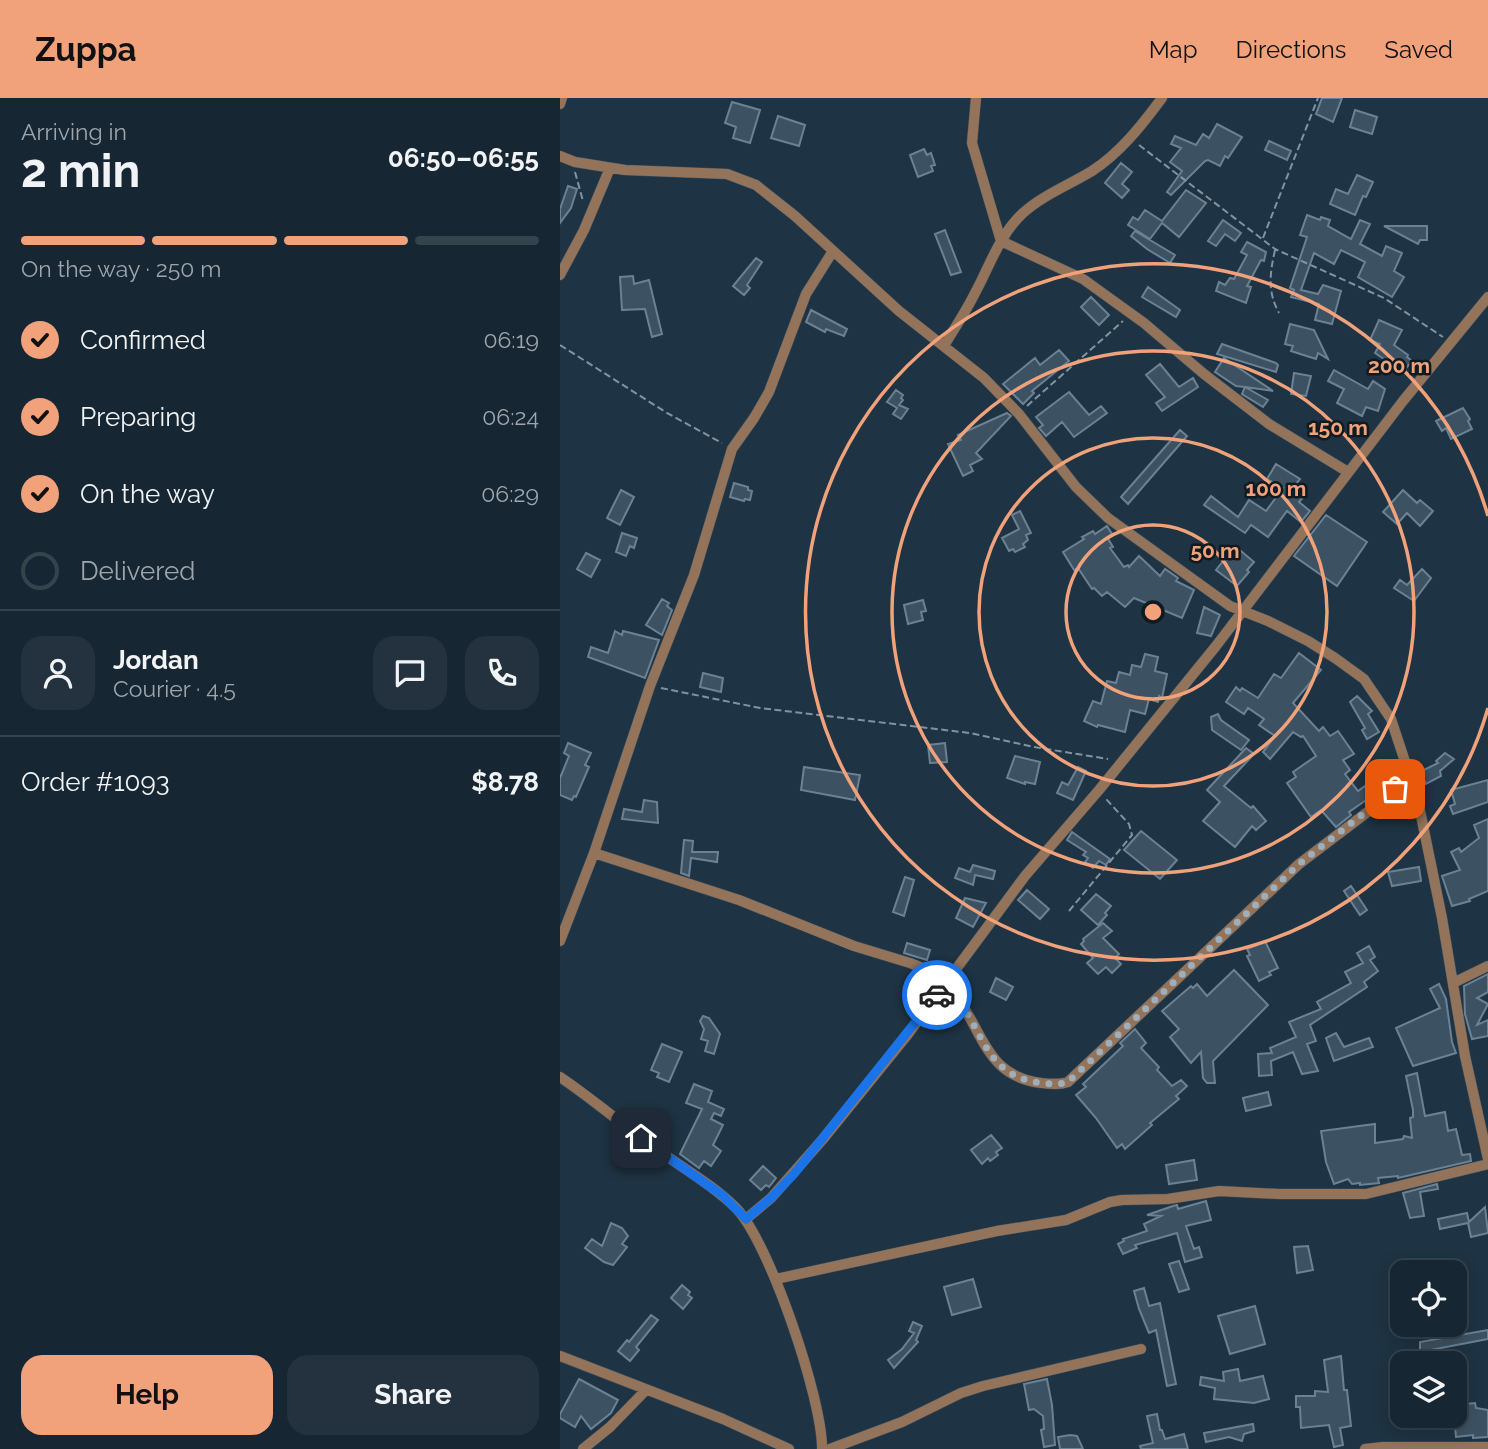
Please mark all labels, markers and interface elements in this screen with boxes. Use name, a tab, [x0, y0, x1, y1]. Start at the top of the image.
text: Zuppa	[35, 30, 137, 69]
text: Map	[1149, 35, 1198, 64]
text: Directions	[1236, 35, 1346, 64]
text: Saved	[1384, 35, 1453, 64]
text: Arriving in	[21, 118, 127, 145]
text: 06:50–06:55	[388, 143, 539, 173]
text: 2 min	[21, 144, 140, 198]
text: On the way · 250 m	[21, 255, 221, 282]
icon: check	[21, 321, 59, 359]
text: Confirmed	[80, 325, 206, 355]
text: 06:19	[483, 326, 539, 353]
text: 200 m	[1368, 353, 1430, 378]
icon: check	[21, 398, 59, 436]
text: Preparing	[80, 402, 196, 432]
text: 06:24	[482, 403, 539, 430]
text: 150 m	[1308, 415, 1368, 440]
icon: check	[21, 475, 59, 513]
text: 100 m	[1246, 476, 1306, 501]
text: On the way	[80, 479, 215, 509]
text: 06:29	[481, 480, 539, 507]
text: 50 m	[1190, 538, 1240, 563]
text: Delivered	[80, 556, 195, 586]
centre of rings	[1141, 600, 1165, 624]
button: person	[21, 636, 95, 710]
button: chat	[373, 636, 447, 710]
button: phone	[465, 636, 539, 710]
text: Jordan	[113, 645, 199, 675]
text: Courier · 4.5	[113, 675, 236, 702]
pin	[1365, 759, 1425, 819]
text: Order #1093	[21, 767, 170, 797]
text: $8.78	[471, 767, 539, 797]
icon: bag	[1376, 770, 1414, 808]
courier	[902, 960, 972, 1030]
icon: car	[918, 976, 956, 1014]
pin	[611, 1108, 671, 1168]
icon: home	[622, 1119, 660, 1157]
map controls	[1390, 1260, 1467, 1428]
button: locate	[1390, 1260, 1467, 1337]
button: layers	[1390, 1351, 1467, 1428]
button: Help	[21, 1355, 273, 1435]
button: Share	[287, 1355, 539, 1435]

